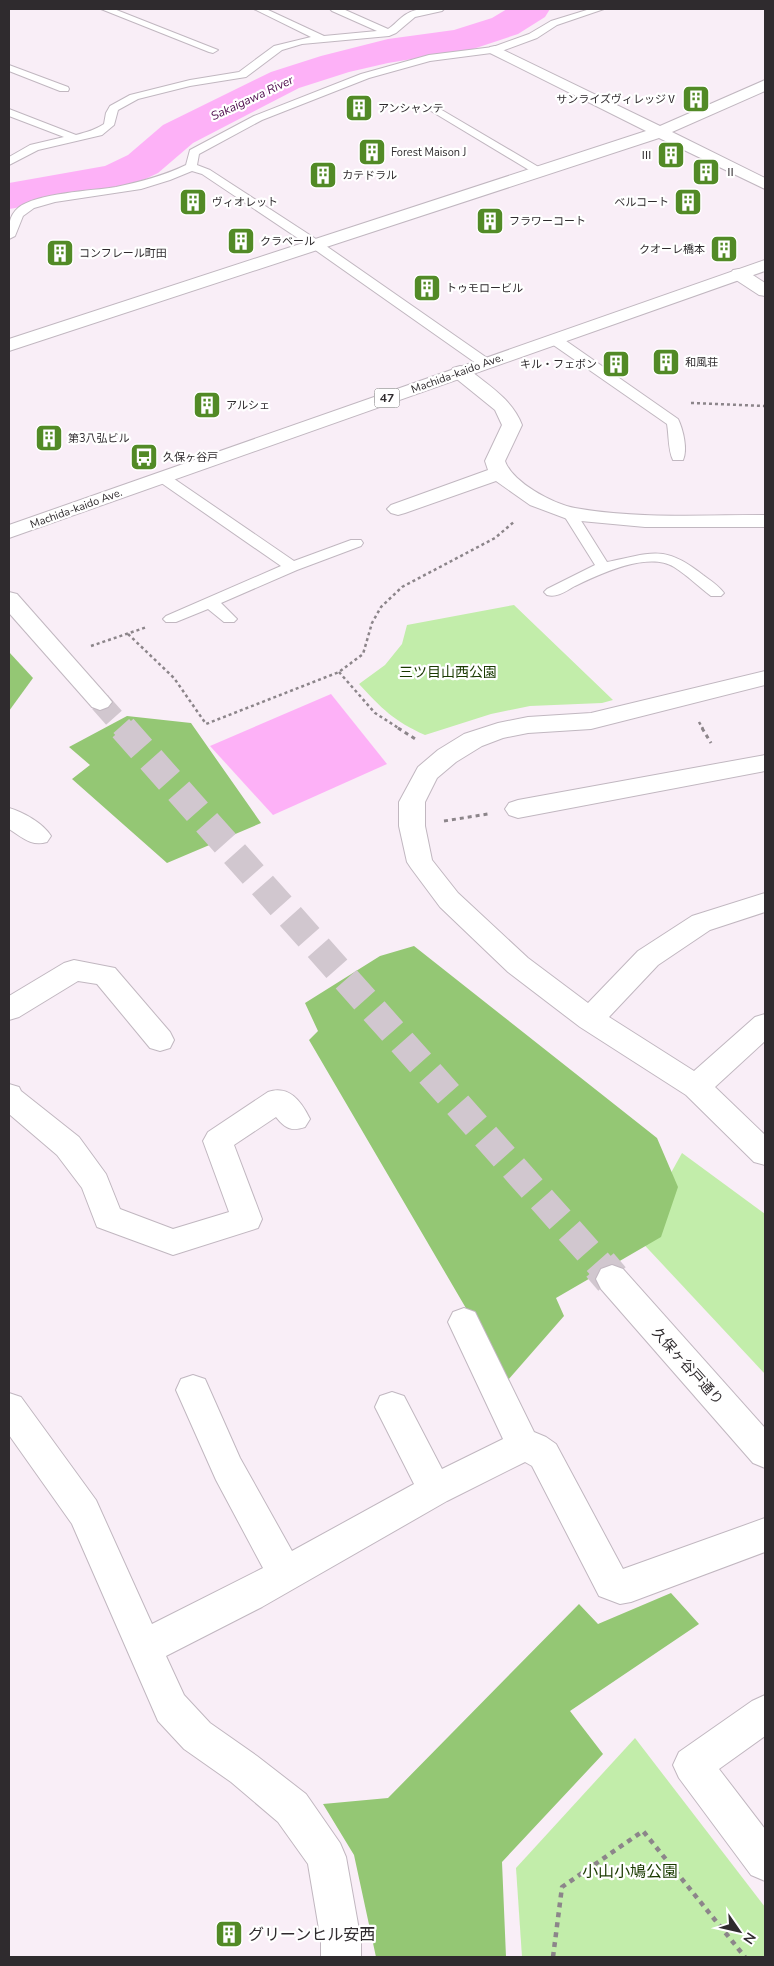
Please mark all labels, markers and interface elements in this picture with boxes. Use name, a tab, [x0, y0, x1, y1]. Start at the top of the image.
water label: Sakaigawa River	[208, 72, 296, 124]
building icon: サンライズヴィレッジⅤ	[681, 84, 711, 114]
place label: サンライズヴィレッジⅤ	[556, 92, 677, 107]
building icon: アンシャンテ	[344, 93, 374, 123]
place label: アンシャンテ	[378, 101, 444, 116]
building icon: Forest Maison J	[357, 137, 387, 167]
building icon: Ⅲ	[656, 140, 686, 170]
place label: Forest Maison J	[391, 145, 466, 160]
place label: Ⅲ	[641, 148, 652, 163]
building icon: Ⅱ	[691, 157, 721, 187]
building icon: カテドラル	[308, 160, 338, 190]
place label: Ⅱ	[725, 165, 736, 180]
place label: カテドラル	[342, 168, 397, 183]
building icon: ヴィオレット	[178, 187, 208, 217]
building icon: ベルコート	[673, 187, 703, 217]
place label: ヴィオレット	[212, 195, 278, 210]
place label: ベルコート	[614, 195, 669, 210]
building icon: フラワーコート	[475, 206, 505, 236]
place label: フラワーコート	[509, 214, 586, 229]
building icon: クラベール	[226, 226, 256, 256]
place label: クラベール	[260, 234, 315, 249]
building icon: クオーレ橋本	[709, 234, 739, 264]
building icon: コンフレール町田	[45, 238, 75, 268]
place label: クオーレ橋本	[639, 242, 705, 257]
place label: コンフレール町田	[79, 246, 167, 261]
building icon: トゥモロービル	[412, 273, 442, 303]
place label: トゥモロービル	[446, 281, 523, 296]
building icon: 和風荘	[651, 347, 681, 377]
building icon: キル・フェボン	[601, 349, 631, 379]
street label: Machida-kaido Ave.	[409, 350, 505, 397]
place label: 和風荘	[685, 355, 718, 370]
place label: キル・フェボン	[520, 357, 597, 372]
road number: 47	[374, 388, 400, 408]
building icon: アルシェ	[192, 390, 222, 420]
place label: アルシェ	[226, 398, 270, 413]
building icon: 第3八弘ビル	[34, 423, 64, 453]
place label: 第3八弘ビル	[68, 431, 130, 446]
bus stop icon: 久保ヶ谷戸	[129, 442, 159, 472]
place label: 久保ヶ谷戸	[163, 450, 218, 465]
street label: Machida-kaido Ave.	[28, 485, 124, 532]
park label: 三ツ目山西公園	[399, 663, 497, 682]
street label: 久保ヶ谷戸通り	[648, 1324, 727, 1409]
park label: 小山小鳩公園	[582, 1861, 678, 1883]
north arrow	[714, 1906, 764, 1956]
building icon: グリーンヒル安西	[214, 1919, 244, 1949]
place label: グリーンヒル安西	[248, 1924, 375, 1946]
text: N	[739, 1928, 760, 1948]

